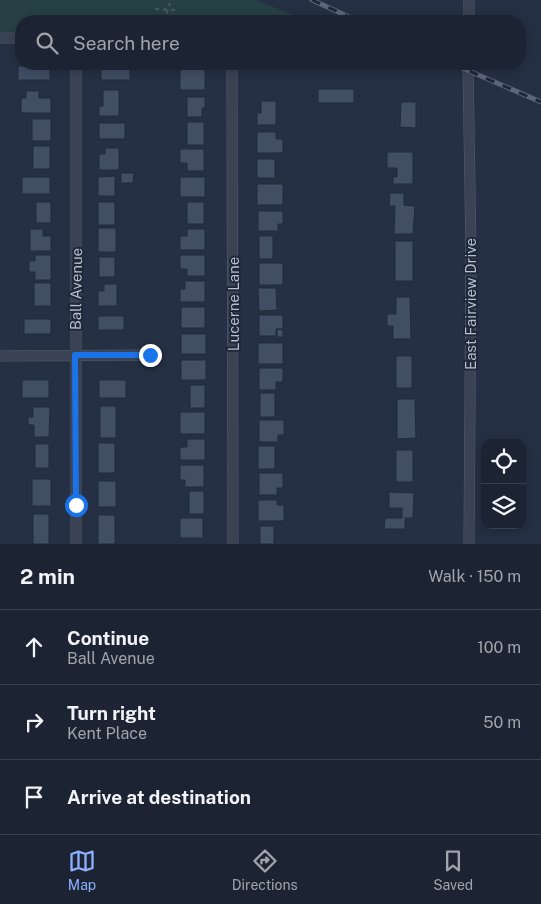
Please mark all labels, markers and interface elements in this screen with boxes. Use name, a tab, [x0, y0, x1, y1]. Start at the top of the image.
search box	[15, 15, 526, 70]
icon: search	[33, 29, 61, 57]
text: Search here	[73, 32, 180, 54]
street label: East Fairview Drive	[462, 238, 479, 370]
street label: Ball Avenue	[67, 248, 85, 330]
street label: Lucerne Lane	[225, 257, 242, 351]
route end	[139, 344, 162, 367]
map controls	[481, 439, 526, 529]
button: locate	[481, 439, 526, 484]
button: layers	[481, 484, 526, 529]
route start	[65, 494, 88, 517]
text: 2 min	[20, 564, 75, 589]
text: Walk · 150 m	[428, 567, 521, 586]
text: Continue	[67, 627, 149, 649]
icon: ahead	[20, 633, 48, 661]
text: 100 m	[477, 638, 521, 657]
text: Ball Avenue	[67, 649, 155, 668]
text: Turn right	[67, 702, 156, 724]
icon: right	[20, 708, 48, 736]
text: 50 m	[483, 713, 521, 732]
text: Kent Place	[67, 724, 147, 743]
icon: arrive	[20, 783, 48, 811]
text: Arrive at destination	[67, 786, 251, 808]
tab: Map	[68, 847, 96, 893]
tab: Directions	[232, 847, 298, 893]
tab: Saved	[433, 847, 473, 893]

